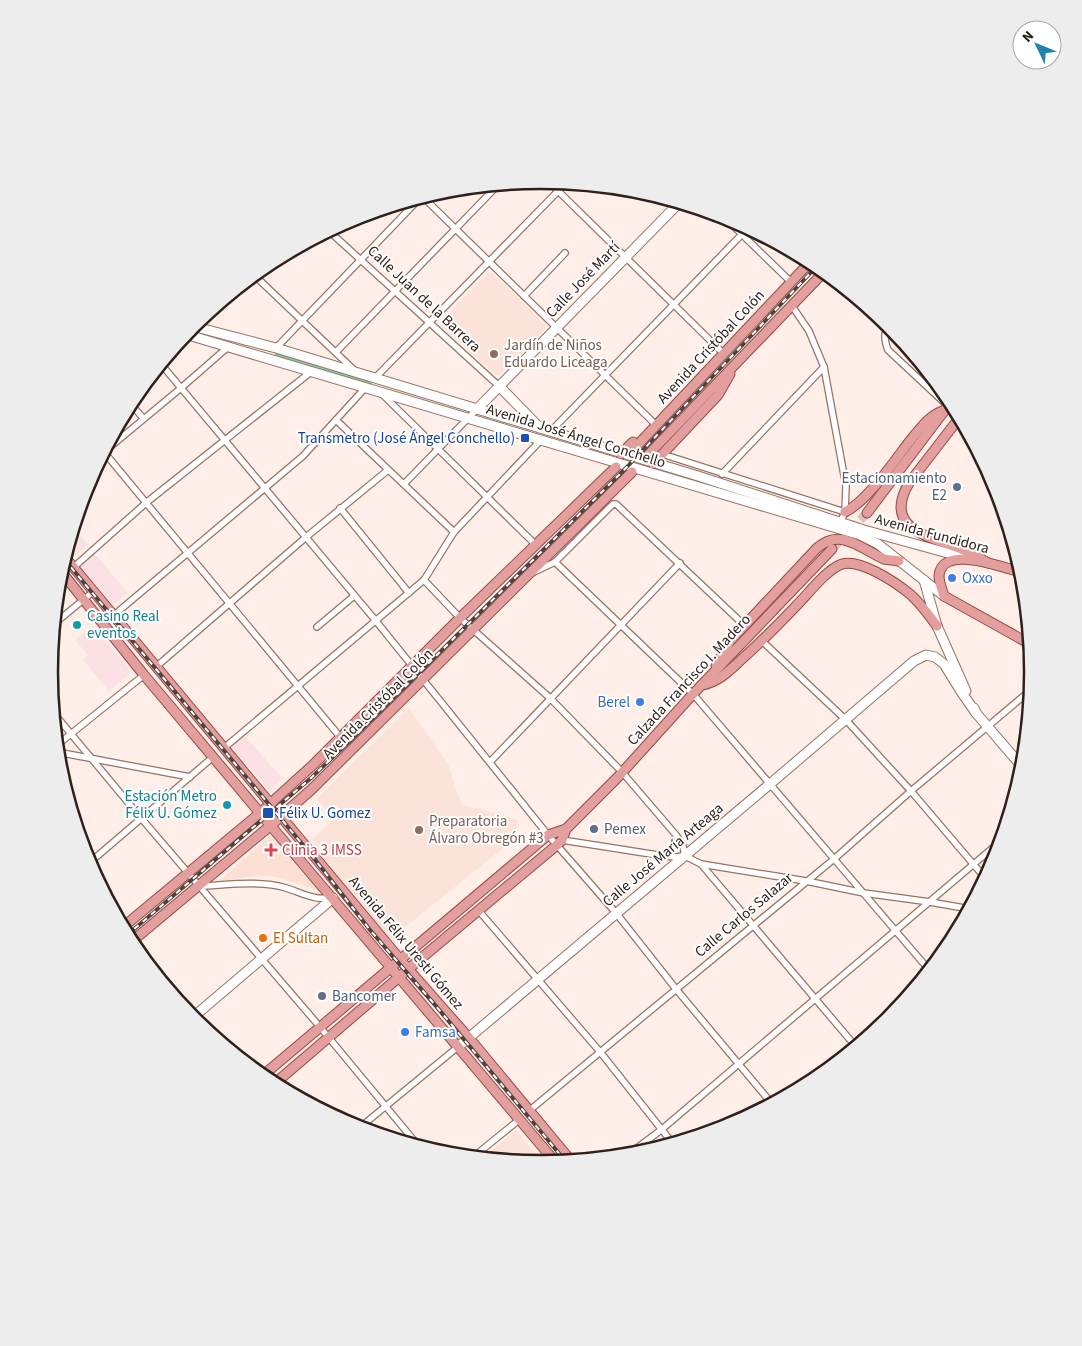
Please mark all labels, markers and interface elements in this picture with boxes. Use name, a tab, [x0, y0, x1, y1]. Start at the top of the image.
north arrow	[1012, 20, 1062, 70]
text: N	[1018, 27, 1039, 47]
street label: Calle José Martí	[541, 236, 626, 323]
street label: Calle Juan de la Barrera	[363, 241, 485, 357]
street label: Avenida Cristóbal Colón	[653, 285, 769, 409]
place label: Jardín de Niños Eduardo Liceaga	[504, 335, 607, 373]
marker: Jardín de Niños Eduardo Liceaga	[488, 348, 500, 360]
street label: Avenida José Ángel Conchello	[484, 399, 668, 473]
place label: Transmetro (José Ángel Conchello)	[298, 428, 515, 449]
marker: Transmetro (José Ángel Conchello)	[519, 432, 531, 444]
place label: Estacionamiento E2	[842, 468, 947, 506]
marker: Estacionamiento E2	[951, 481, 963, 493]
street label: Avenida Fundidora	[872, 509, 992, 559]
place label: Oxxo	[962, 568, 993, 589]
marker: Oxxo	[946, 572, 958, 584]
place label: Casino Real eventos	[87, 606, 160, 644]
street label: Calzada Francisco I. Madero	[622, 610, 756, 750]
marker: Casino Real eventos	[71, 619, 83, 631]
street label: Avenida Cristóbal Colón	[318, 644, 438, 764]
place label: Berel	[597, 692, 630, 713]
marker: Berel	[634, 696, 646, 708]
place label: Estación Metro Félix U. Gómez	[124, 786, 217, 824]
street label: Calle José María Arteaga	[598, 798, 728, 912]
marker: Estación Metro Félix U. Gómez	[221, 799, 233, 811]
place label: Félix U. Gomez	[279, 803, 371, 824]
marker: Félix U. Gomez	[261, 806, 275, 820]
place label: Preparatoria Álvaro Obregón #3	[429, 811, 544, 849]
place label: Pemex	[604, 819, 646, 840]
marker: Pemex	[588, 823, 600, 835]
marker: Preparatoria Álvaro Obregón #3	[413, 824, 425, 836]
place label: Clinia 3 IMSS	[282, 840, 362, 861]
marker: Clinia 3 IMSS	[264, 843, 278, 857]
street label: Calle Carlos Salazar	[690, 867, 798, 962]
street label: Avenida Félix Uresti Gómez	[344, 872, 468, 1014]
place label: El Sultan	[273, 928, 328, 949]
marker: El Sultan	[257, 932, 269, 944]
place label: Bancomer	[332, 986, 397, 1007]
marker: Bancomer	[316, 990, 328, 1002]
place label: Famsa	[415, 1022, 456, 1043]
marker: Famsa	[399, 1026, 411, 1038]

